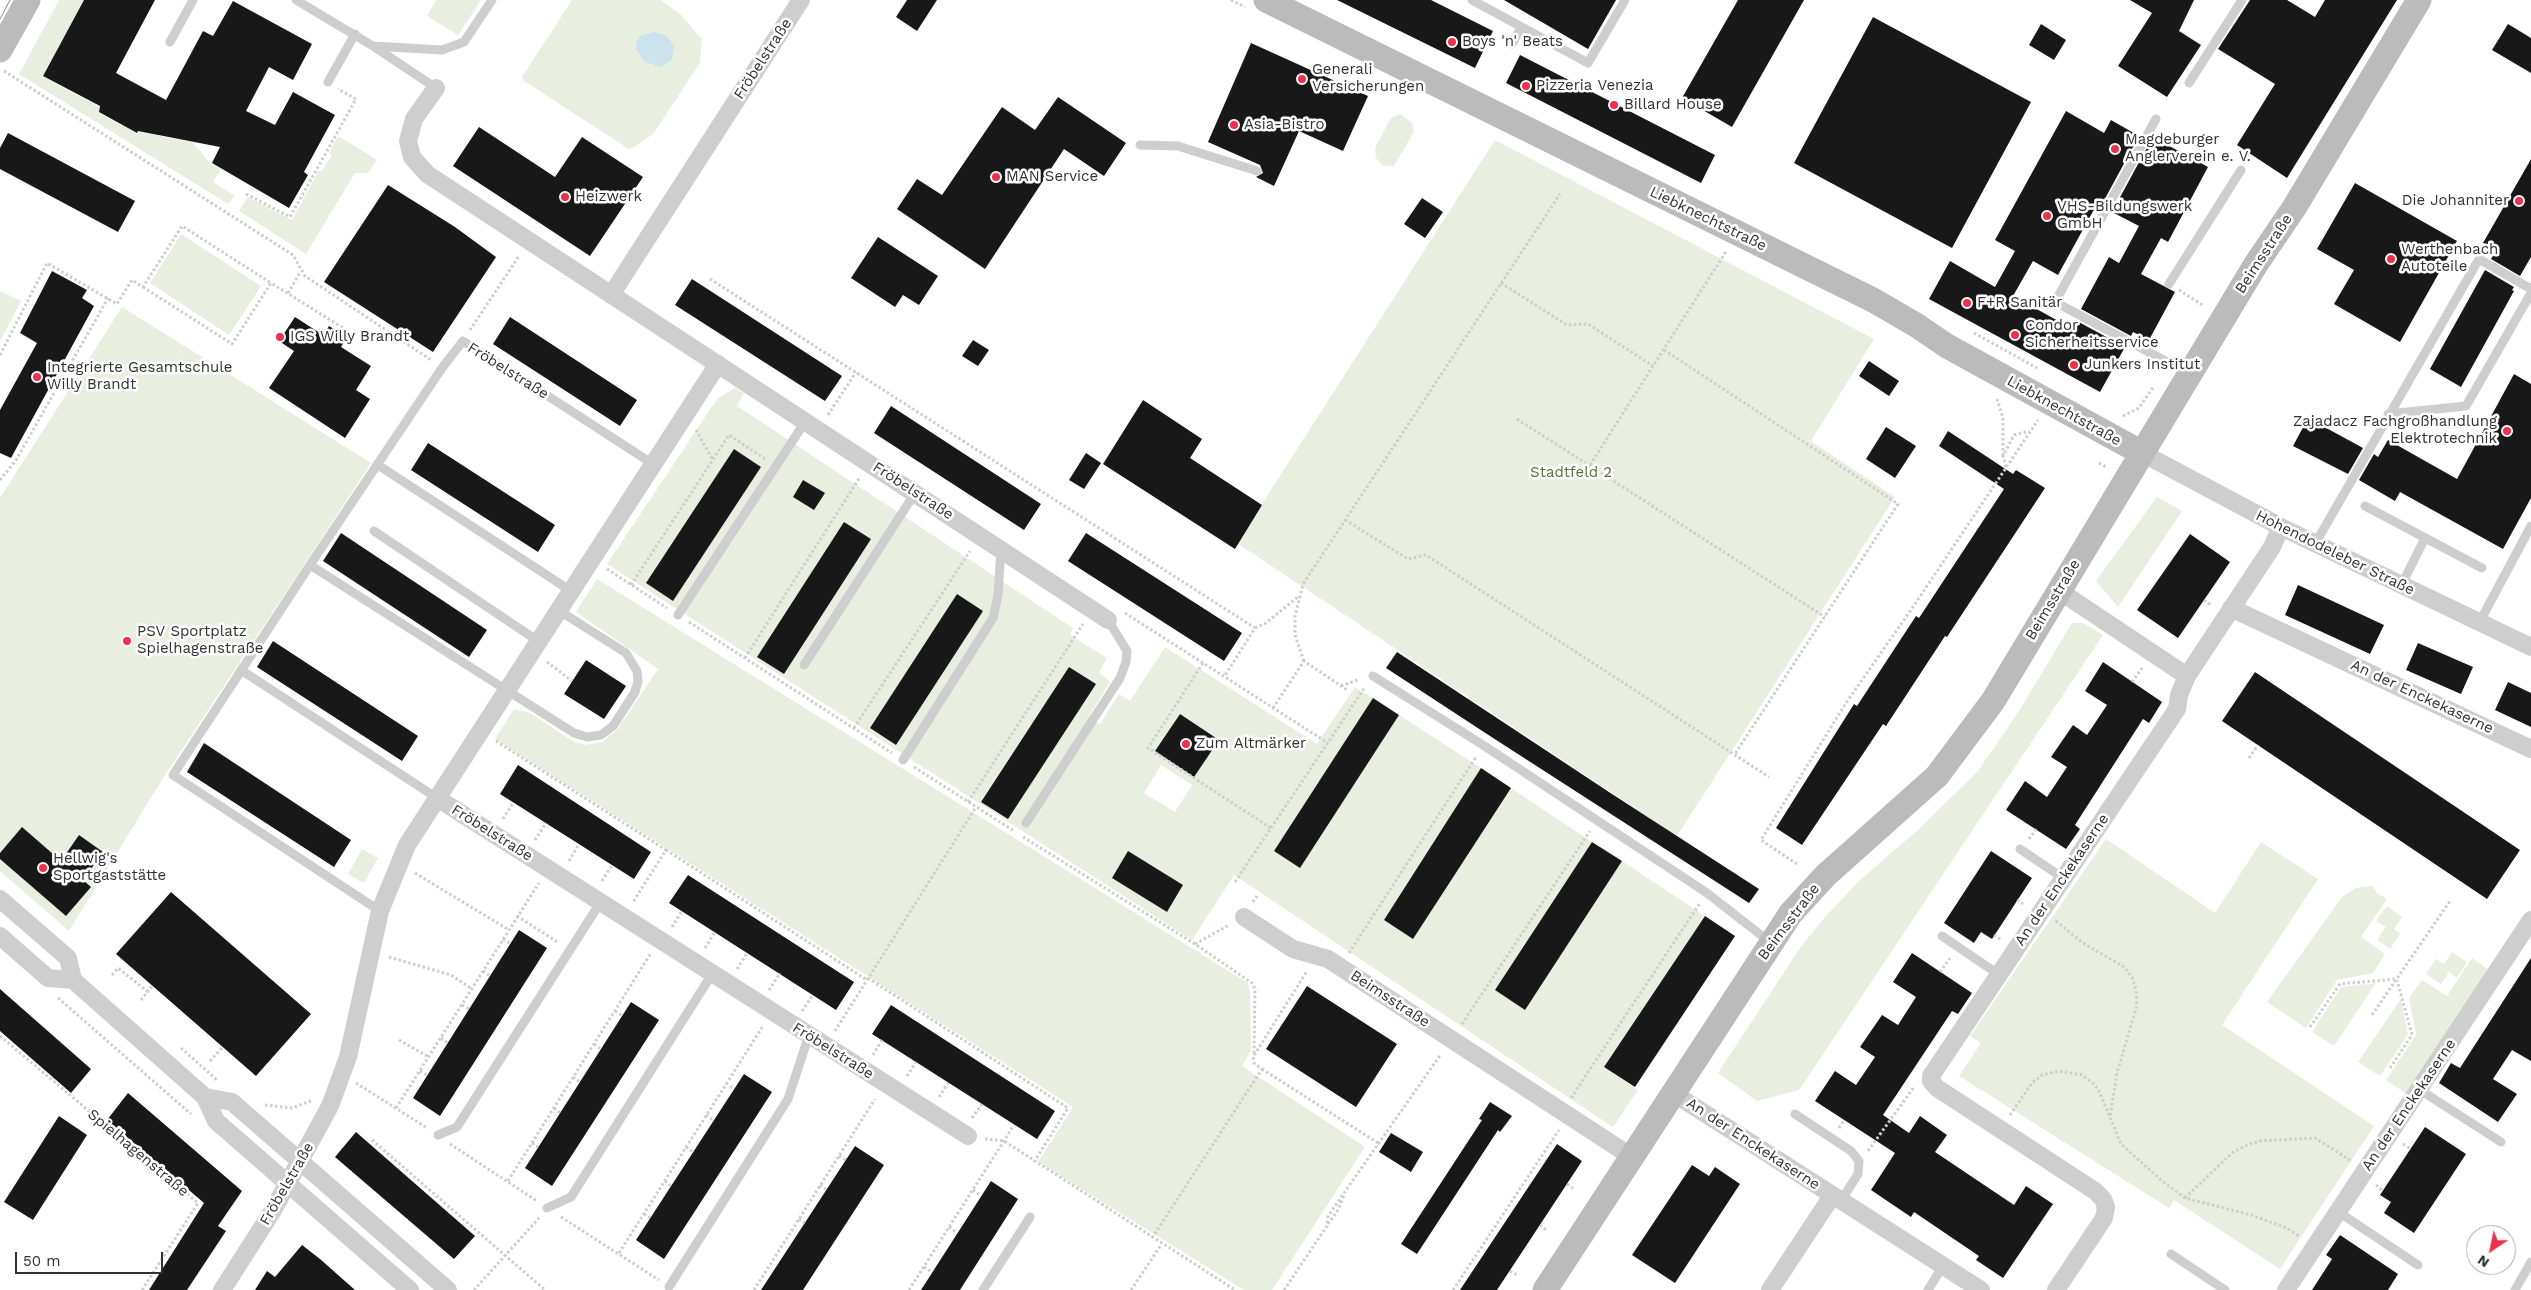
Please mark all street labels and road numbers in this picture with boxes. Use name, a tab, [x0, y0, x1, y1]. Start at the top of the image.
street label: Fröbelstraße	[730, 15, 796, 103]
street label: Liebknechtstraße	[1647, 183, 1769, 255]
street label: Beimsstraße	[2232, 211, 2296, 297]
street label: Fröbelstraße	[464, 339, 552, 403]
street label: Liebknechtstraße	[2004, 372, 2124, 450]
street label: Fröbelstraße	[869, 458, 957, 524]
street label: Hohendodeleber Straße	[2253, 507, 2417, 599]
street label: Beimsstraße	[2022, 556, 2084, 644]
street label: An der Enckekaserne	[2348, 656, 2496, 738]
street label: Fröbelstraße	[448, 801, 536, 865]
street label: An der Enckekaserne	[2011, 811, 2113, 949]
street label: Beimsstraße	[1754, 880, 1824, 964]
street label: Beimsstraße	[1347, 967, 1433, 1031]
street label: Fröbelstraße	[789, 1019, 877, 1083]
street label: An der Enckekaserne	[2358, 1036, 2460, 1174]
street label: An der Enckekaserne	[1683, 1094, 1823, 1194]
street label: Spielhagenstraße	[84, 1105, 192, 1201]
street label: Fröbelstraße	[256, 1139, 318, 1229]

